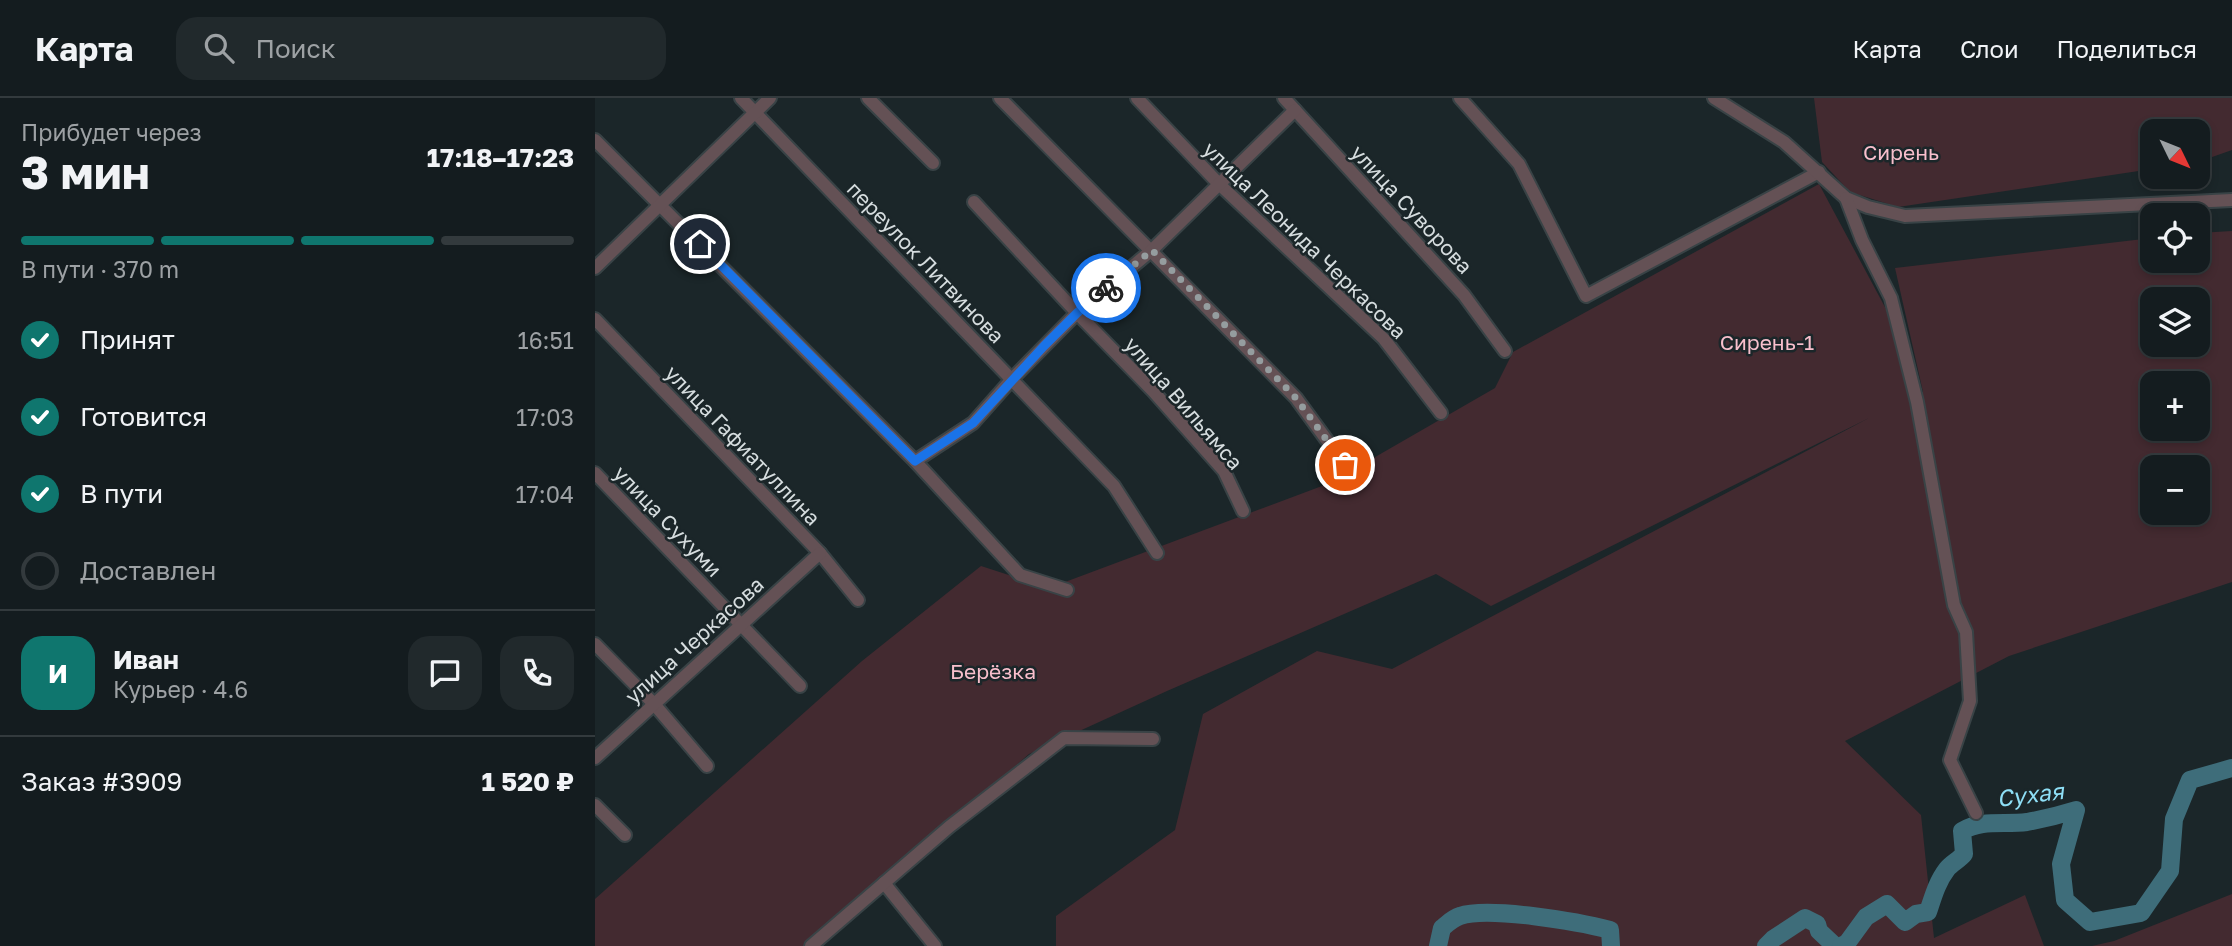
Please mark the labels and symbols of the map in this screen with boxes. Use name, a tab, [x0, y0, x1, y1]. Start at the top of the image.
north arrow	[2140, 119, 2210, 189]
street label: улица Леонида Черкасова	[1198, 136, 1412, 344]
street label: улица Суворова	[1346, 139, 1478, 279]
park label: Сирень	[1863, 139, 1939, 165]
street label: переулок Литвинова	[842, 176, 1010, 348]
pin	[670, 214, 730, 274]
courier	[1071, 253, 1141, 323]
park label: Сирень-1	[1720, 329, 1814, 355]
street label: улица Вильямса	[1119, 331, 1249, 475]
street label: улица Гафиатуллина	[660, 360, 826, 530]
pin	[1315, 435, 1375, 495]
street label: улица Сухуми	[608, 460, 728, 582]
street label: улица Черкасова	[619, 571, 769, 709]
park label: Берёзка	[950, 658, 1036, 684]
water label: Сухая	[1995, 776, 2067, 812]

